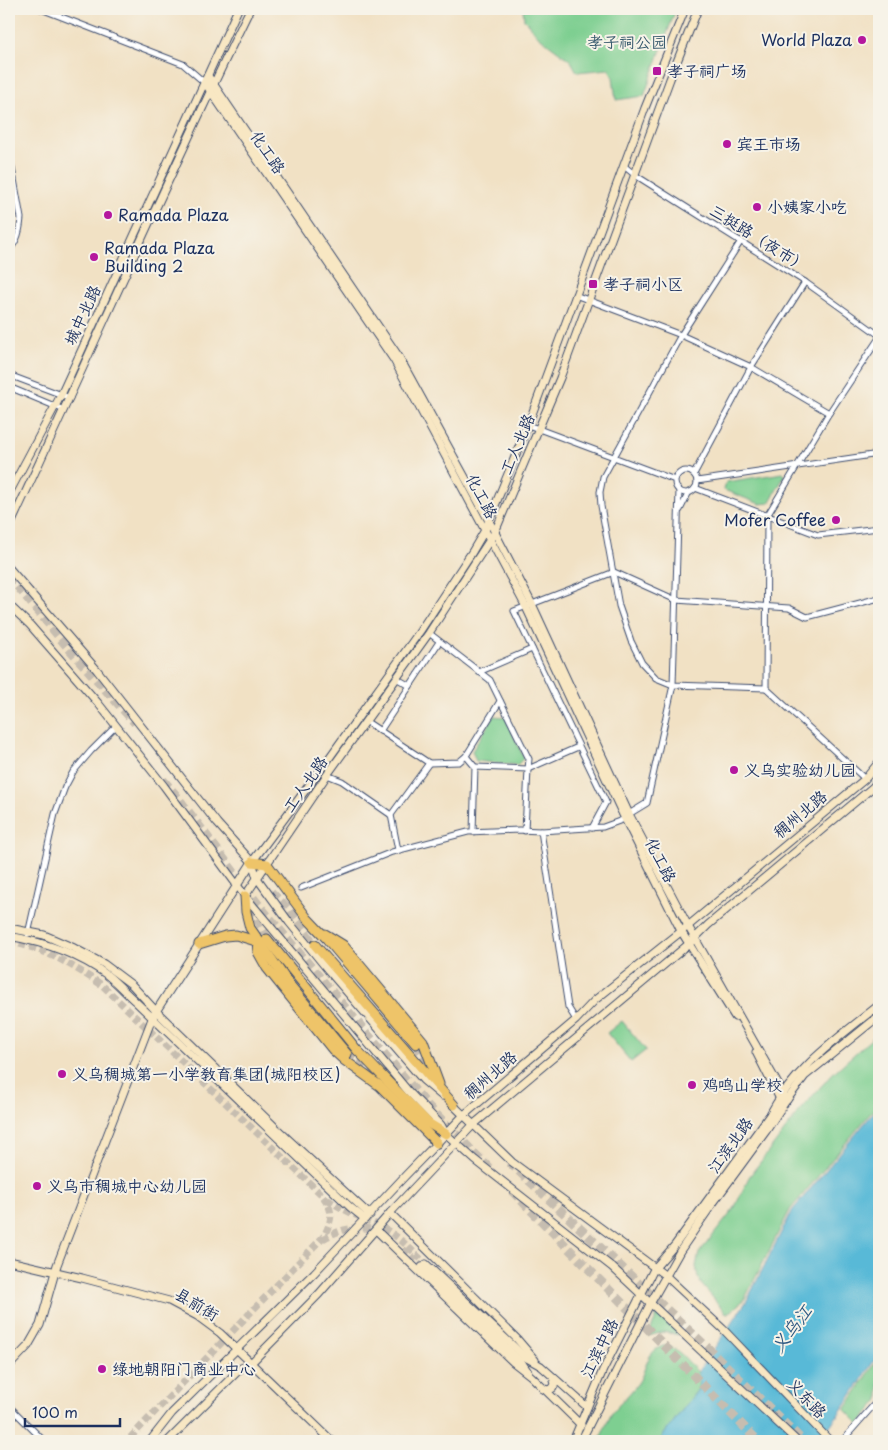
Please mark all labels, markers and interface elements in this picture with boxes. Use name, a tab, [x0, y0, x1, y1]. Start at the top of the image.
place label: World Plaza	[761, 27, 852, 51]
park label: 孝子祠公园	[587, 29, 667, 53]
marker: World Plaza	[856, 34, 868, 46]
place label: 孝子祠广场	[667, 58, 747, 82]
marker: 孝子祠广场	[651, 65, 663, 77]
street label: 化工路	[245, 125, 292, 178]
place label: 宾王市场	[737, 131, 801, 155]
marker: 宾王市场	[721, 138, 733, 150]
place label: 小姨家小吃	[767, 194, 847, 218]
street label: 三挺路（夜市）	[706, 197, 813, 277]
marker: 小姨家小吃	[751, 201, 763, 213]
place label: Ramada Plaza	[118, 202, 229, 226]
marker: Ramada Plaza	[102, 209, 114, 221]
place label: Ramada Plaza Building 2	[104, 235, 215, 277]
marker: Ramada Plaza Building 2	[88, 251, 100, 263]
place label: 孝子祠小区	[603, 271, 683, 295]
marker: 孝子祠小区	[587, 278, 599, 290]
street label: 城中北路	[57, 280, 105, 349]
street label: 工人北路	[493, 409, 540, 478]
street label: 化工路	[461, 469, 505, 522]
place label: Mofer Coffee	[724, 507, 826, 531]
marker: Mofer Coffee	[830, 514, 842, 526]
street label: 工人北路	[276, 750, 332, 817]
place label: 义乌实验幼儿园	[744, 757, 856, 781]
marker: 义乌实验幼儿园	[728, 764, 740, 776]
street label: 稠州北路	[767, 783, 832, 843]
street label: 化工路	[640, 833, 683, 886]
street label: 稠州北路	[457, 1044, 521, 1104]
place label: 义乌稠城第一小学教育集团(城阳校区)	[72, 1061, 341, 1085]
marker: 义乌稠城第一小学教育集团(城阳校区)	[56, 1068, 68, 1080]
place label: 鸡鸣山学校	[702, 1072, 782, 1096]
marker: 鸡鸣山学校	[686, 1079, 698, 1091]
street label: 江滨北路	[701, 1111, 758, 1177]
place label: 义乌市稠城中心幼儿园	[47, 1173, 207, 1197]
marker: 义乌市稠城中心幼儿园	[31, 1180, 43, 1192]
street label: 县前街	[171, 1280, 224, 1326]
water label: 义乌江	[764, 1298, 818, 1358]
street label: 江滨中路	[573, 1314, 623, 1382]
place label: 绿地朝阳门商业中心	[112, 1356, 256, 1380]
marker: 绿地朝阳门商业中心	[96, 1363, 108, 1375]
street label: 义东路	[782, 1372, 833, 1423]
scale bar	[25, 1395, 120, 1427]
text: 100 m	[32, 1400, 78, 1423]

